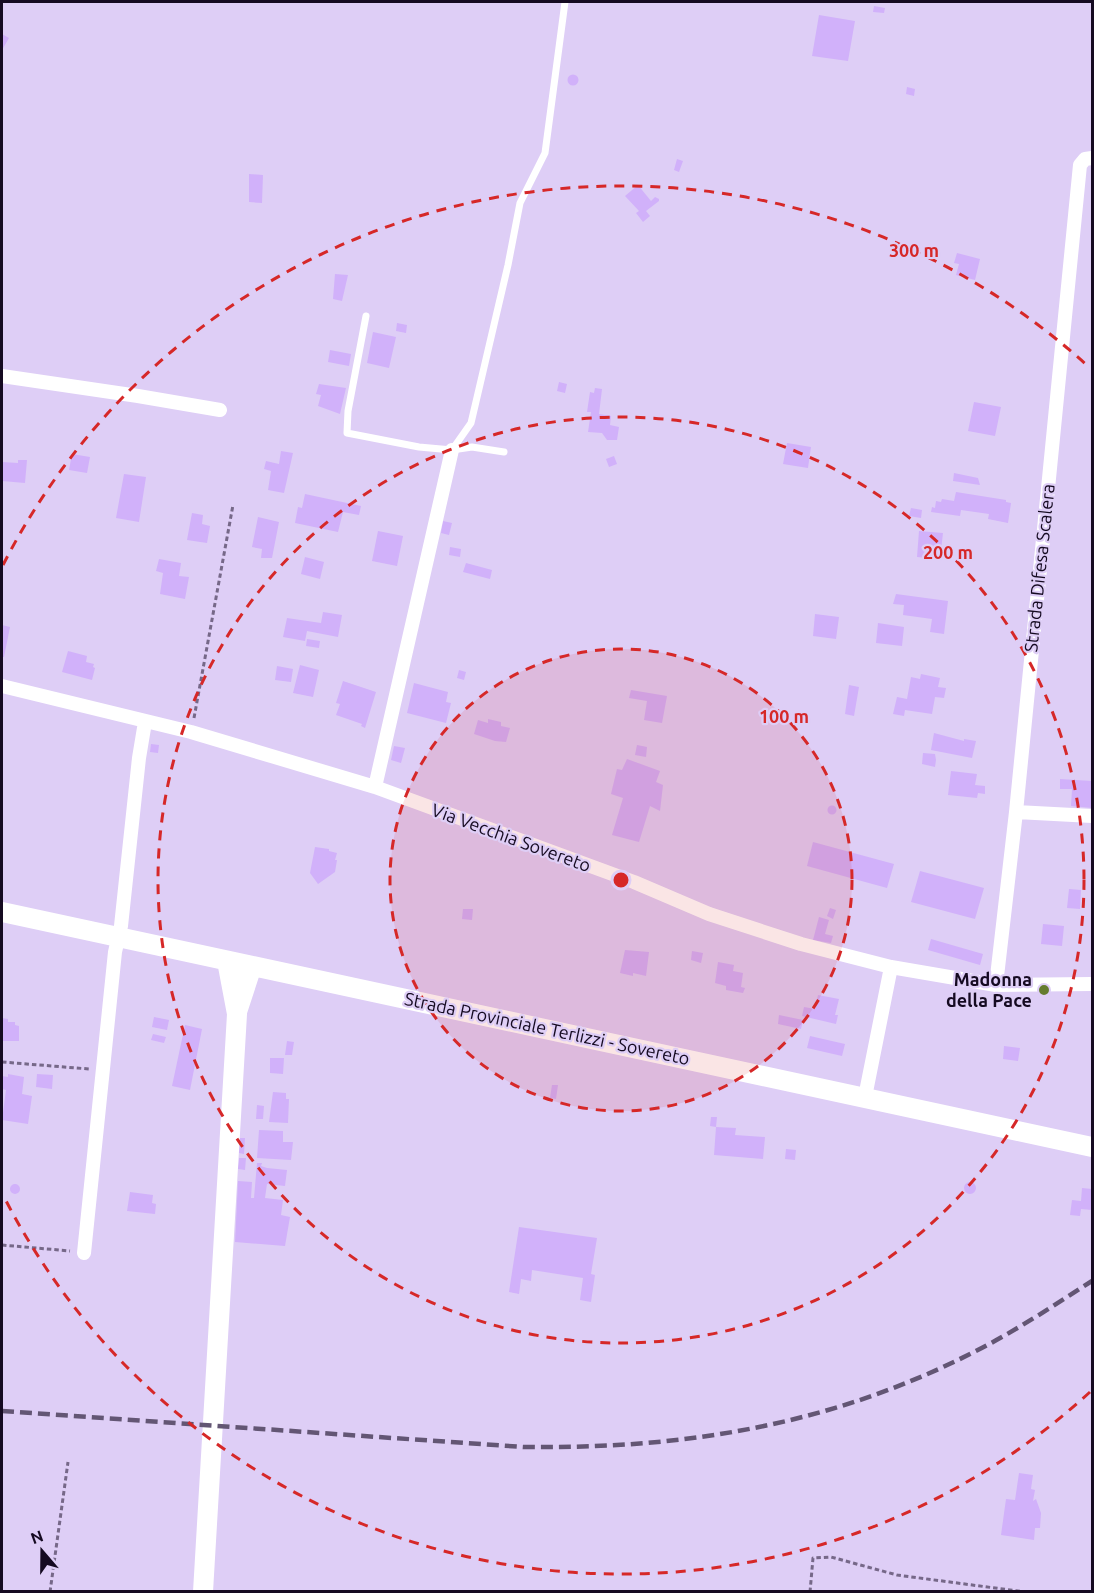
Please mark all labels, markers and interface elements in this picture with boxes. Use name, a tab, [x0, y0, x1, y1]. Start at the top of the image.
text: 300 m	[889, 240, 939, 260]
street label: Strada Difesa Scalera	[1020, 483, 1058, 653]
text: 200 m	[923, 542, 973, 562]
text: 100 m	[759, 706, 809, 726]
street label: Via Vecchia Sovereto	[429, 799, 594, 875]
centre of rings	[611, 870, 631, 890]
place label: Madonna della Pace	[946, 969, 1032, 1010]
marker: Madonna della Pace	[1037, 983, 1051, 997]
street label: Strada Provinciale Terlizzi - Sovereto	[403, 988, 692, 1068]
north arrow	[12, 1521, 72, 1581]
text: N	[28, 1526, 46, 1547]

